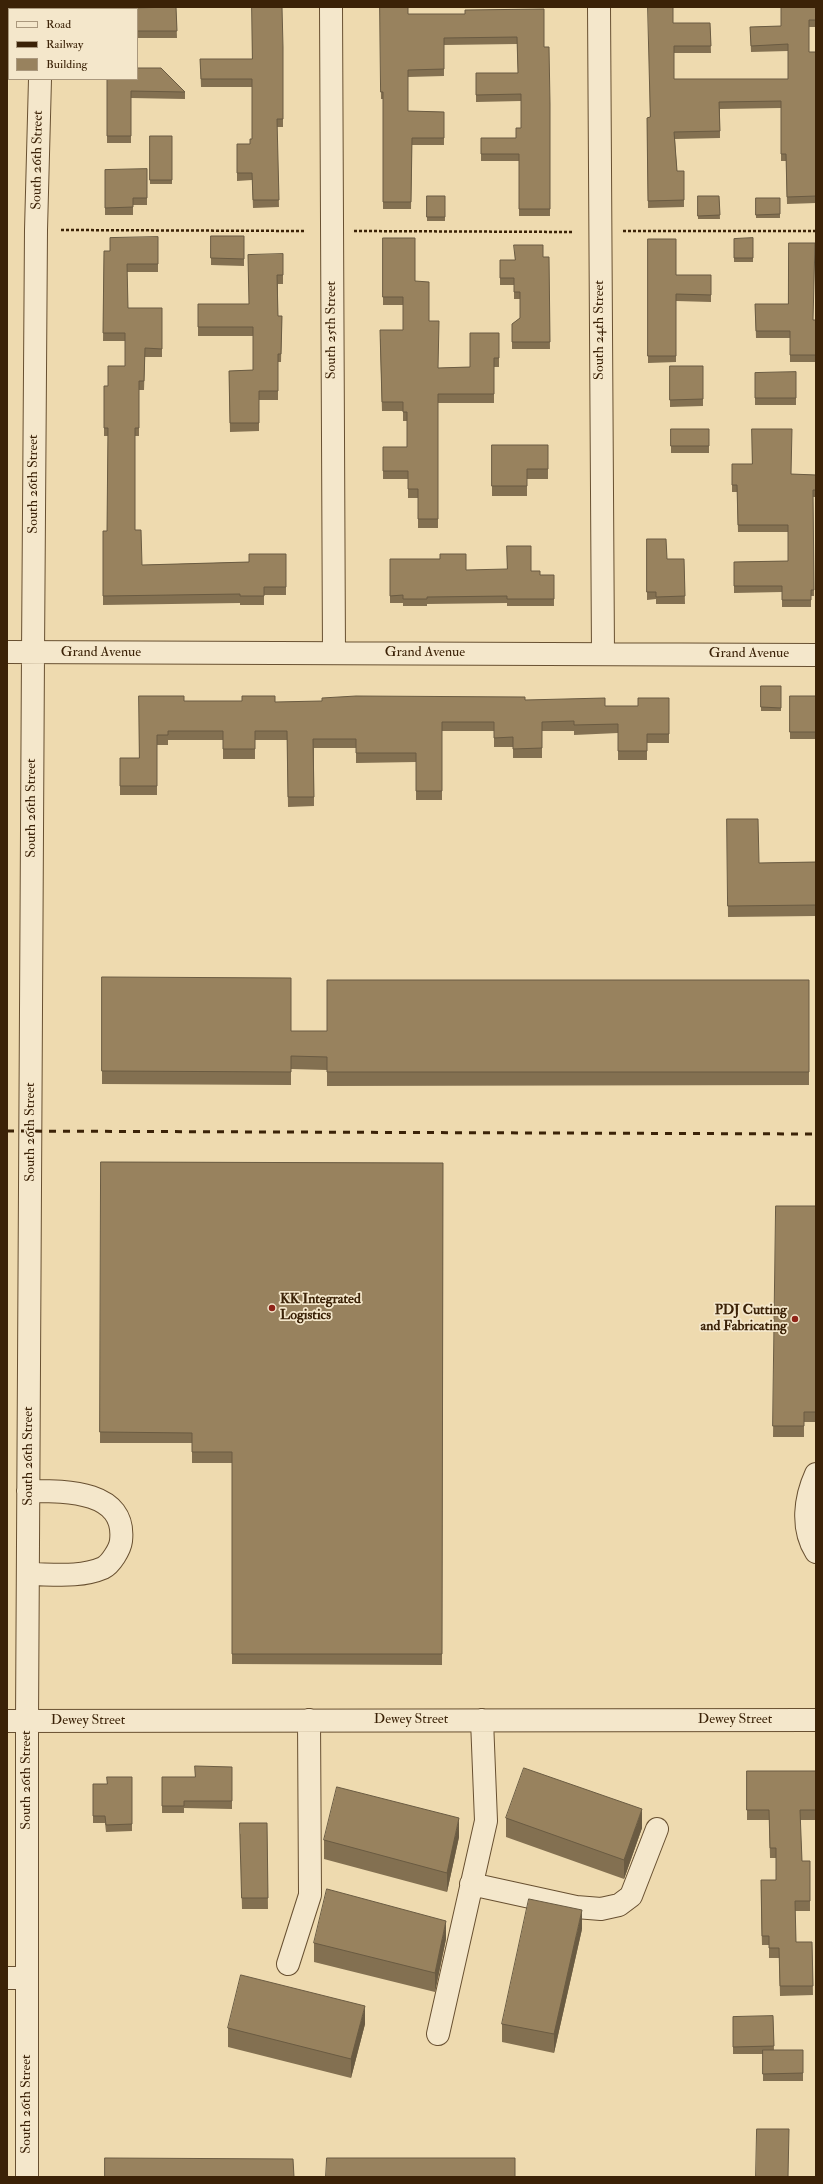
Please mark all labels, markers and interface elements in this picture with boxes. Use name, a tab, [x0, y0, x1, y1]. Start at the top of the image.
legend	[8, 8, 138, 80]
text: Road	[46, 17, 71, 32]
text: Railway	[46, 37, 83, 52]
text: Building	[46, 57, 87, 72]
street label: South 26th Street	[29, 110, 47, 210]
street label: South 24th Street	[592, 280, 608, 380]
street label: South 25th Street	[324, 281, 340, 379]
street label: South 26th Street	[26, 434, 42, 534]
street label: Grand Avenue	[61, 645, 141, 661]
street label: Grand Avenue	[385, 645, 465, 661]
street label: Grand Avenue	[709, 646, 789, 662]
street label: South 26th Street	[24, 758, 40, 858]
street label: South 26th Street	[23, 1082, 39, 1182]
place label: KK Integrated Logistics	[280, 1292, 361, 1324]
marker: KK Integrated Logistics	[267, 1303, 277, 1313]
place label: PDJ Cutting and Fabricating	[701, 1303, 787, 1336]
marker: PDJ Cutting and Fabricating	[790, 1314, 800, 1324]
street label: South 26th Street	[21, 1406, 37, 1506]
street label: Dewey Street	[374, 1712, 448, 1728]
street label: Dewey Street	[698, 1712, 772, 1728]
street label: Dewey Street	[51, 1713, 125, 1729]
street label: South 26th Street	[19, 1730, 35, 1830]
street label: South 26th Street	[19, 2054, 35, 2154]

